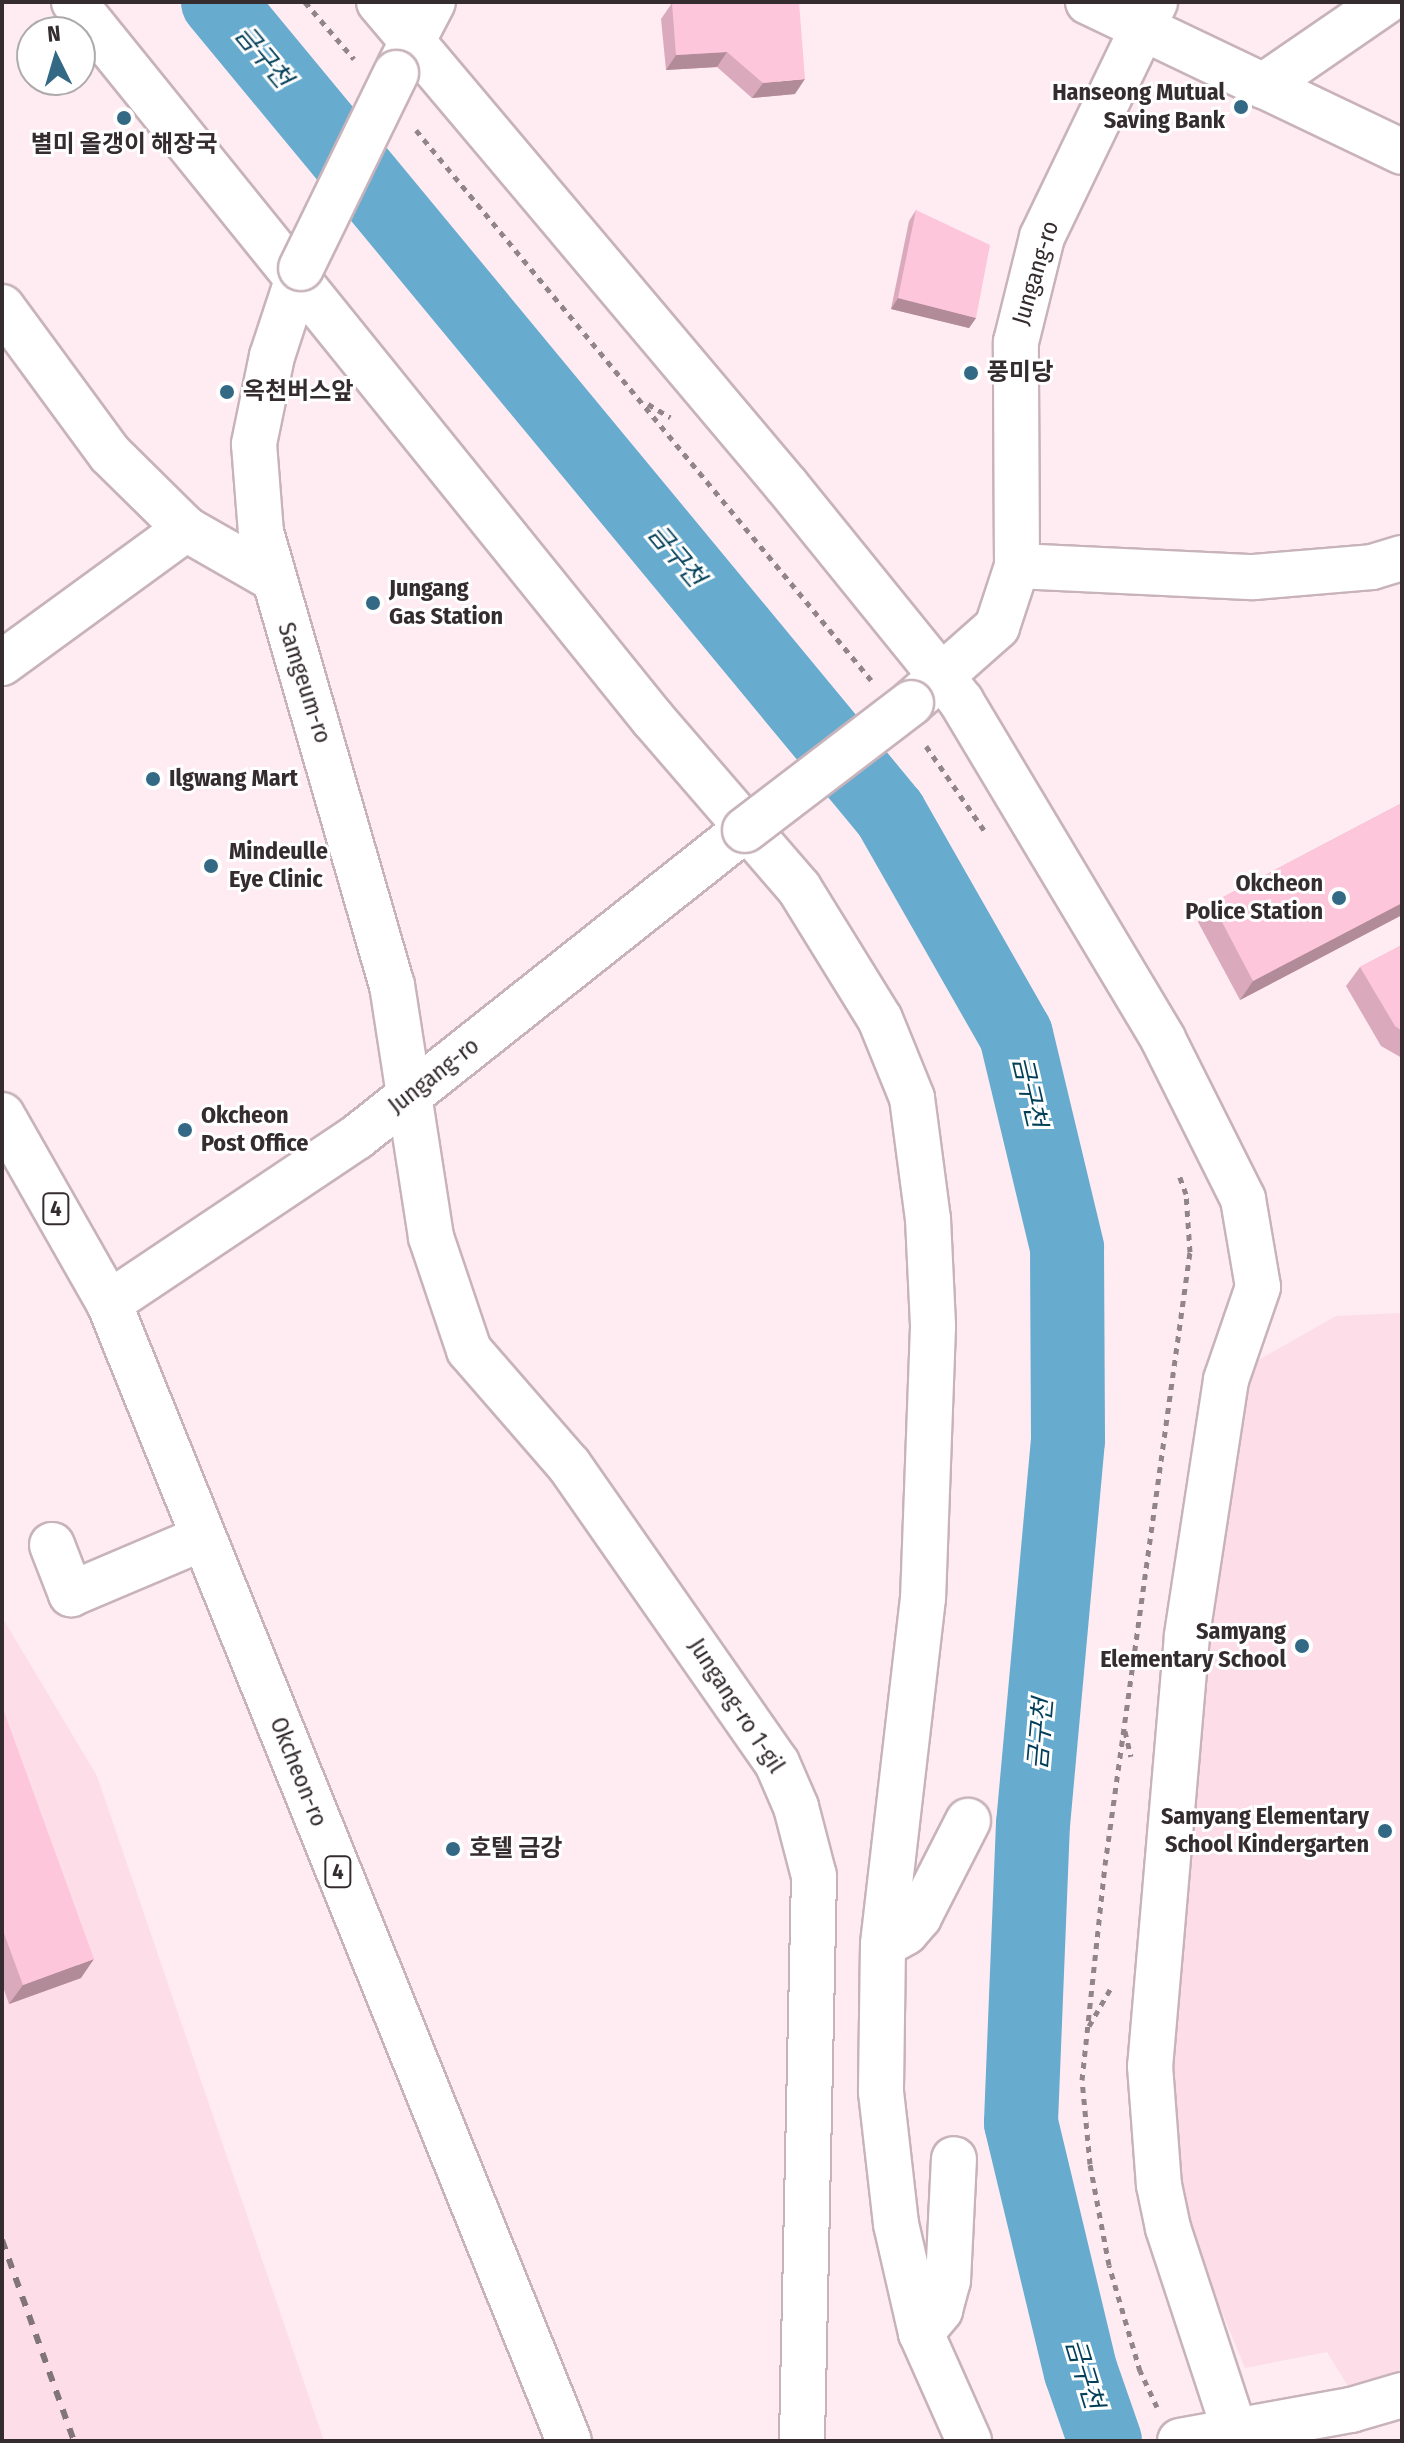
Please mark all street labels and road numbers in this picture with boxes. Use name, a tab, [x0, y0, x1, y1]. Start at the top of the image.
street label: Jungang-ro	[1007, 218, 1065, 328]
street label: Samgeum-ro	[271, 619, 337, 747]
street label: Jungang-ro	[383, 1032, 485, 1120]
road number: 4	[42, 1191, 70, 1227]
street label: Jungang-ro 1-gil	[682, 1633, 790, 1779]
street label: Okcheon-ro	[263, 1713, 333, 1831]
road number: 4	[324, 1854, 352, 1890]

